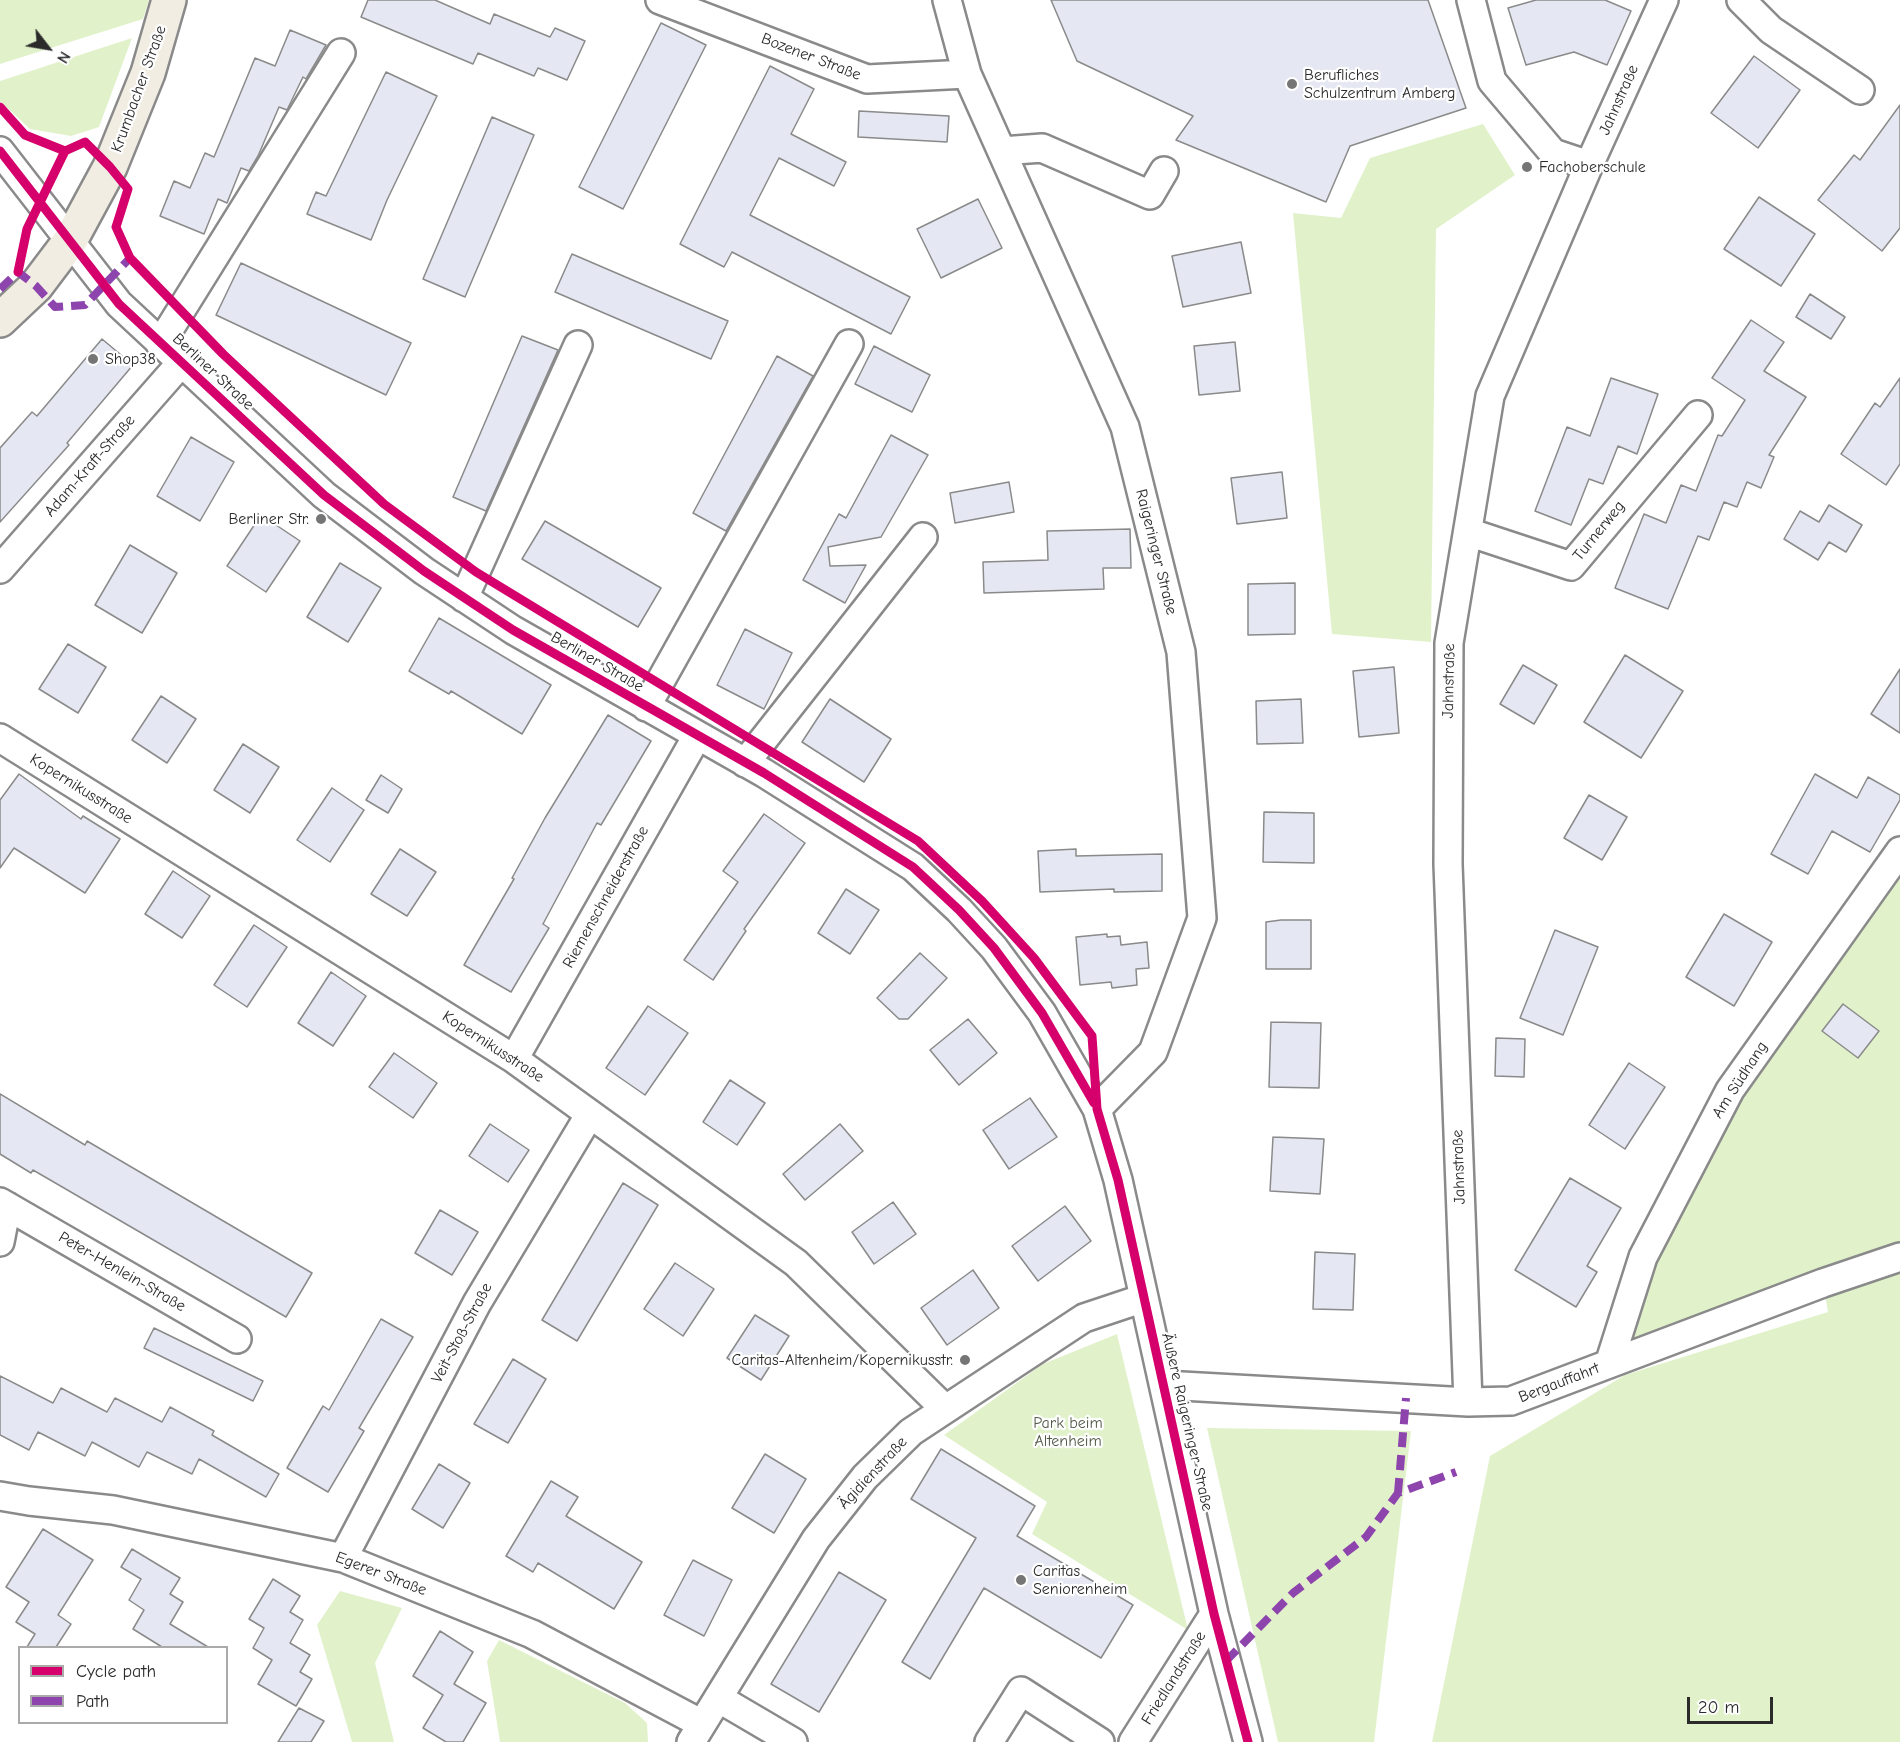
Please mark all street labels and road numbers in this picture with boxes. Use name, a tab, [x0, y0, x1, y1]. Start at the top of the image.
street label: Krumbacher Straße	[107, 23, 171, 155]
street label: Bozener Straße	[758, 29, 864, 85]
street label: Jahnstraße	[1595, 62, 1643, 138]
street label: Berliner Straße	[168, 329, 258, 415]
street label: Adam-Kraft-Straße	[41, 411, 139, 521]
street label: Raigeringer Straße	[1131, 487, 1181, 617]
street label: Turnerweg	[1569, 497, 1629, 565]
street label: Berliner Straße	[547, 628, 647, 696]
street label: Jahnstraße	[1439, 643, 1459, 719]
street label: Kopernikusstraße	[26, 750, 136, 828]
street label: Riemenschneiderstraße	[559, 823, 653, 971]
street label: Kopernikusstraße	[439, 1007, 547, 1087]
street label: Am Südhang	[1708, 1038, 1772, 1122]
street label: Jahnstraße	[1448, 1129, 1470, 1205]
street label: Peter-Henlein-Straße	[55, 1228, 189, 1316]
street label: Veit-Stoß-Straße	[428, 1280, 496, 1386]
street label: Äußere Raigeringer Straße	[1157, 1331, 1217, 1513]
street label: Bergauffahrt	[1516, 1359, 1602, 1407]
street label: Ägidienstraße	[834, 1433, 912, 1513]
street label: Egerer Straße	[333, 1548, 429, 1600]
street label: Friedlandstraße	[1138, 1628, 1210, 1728]

